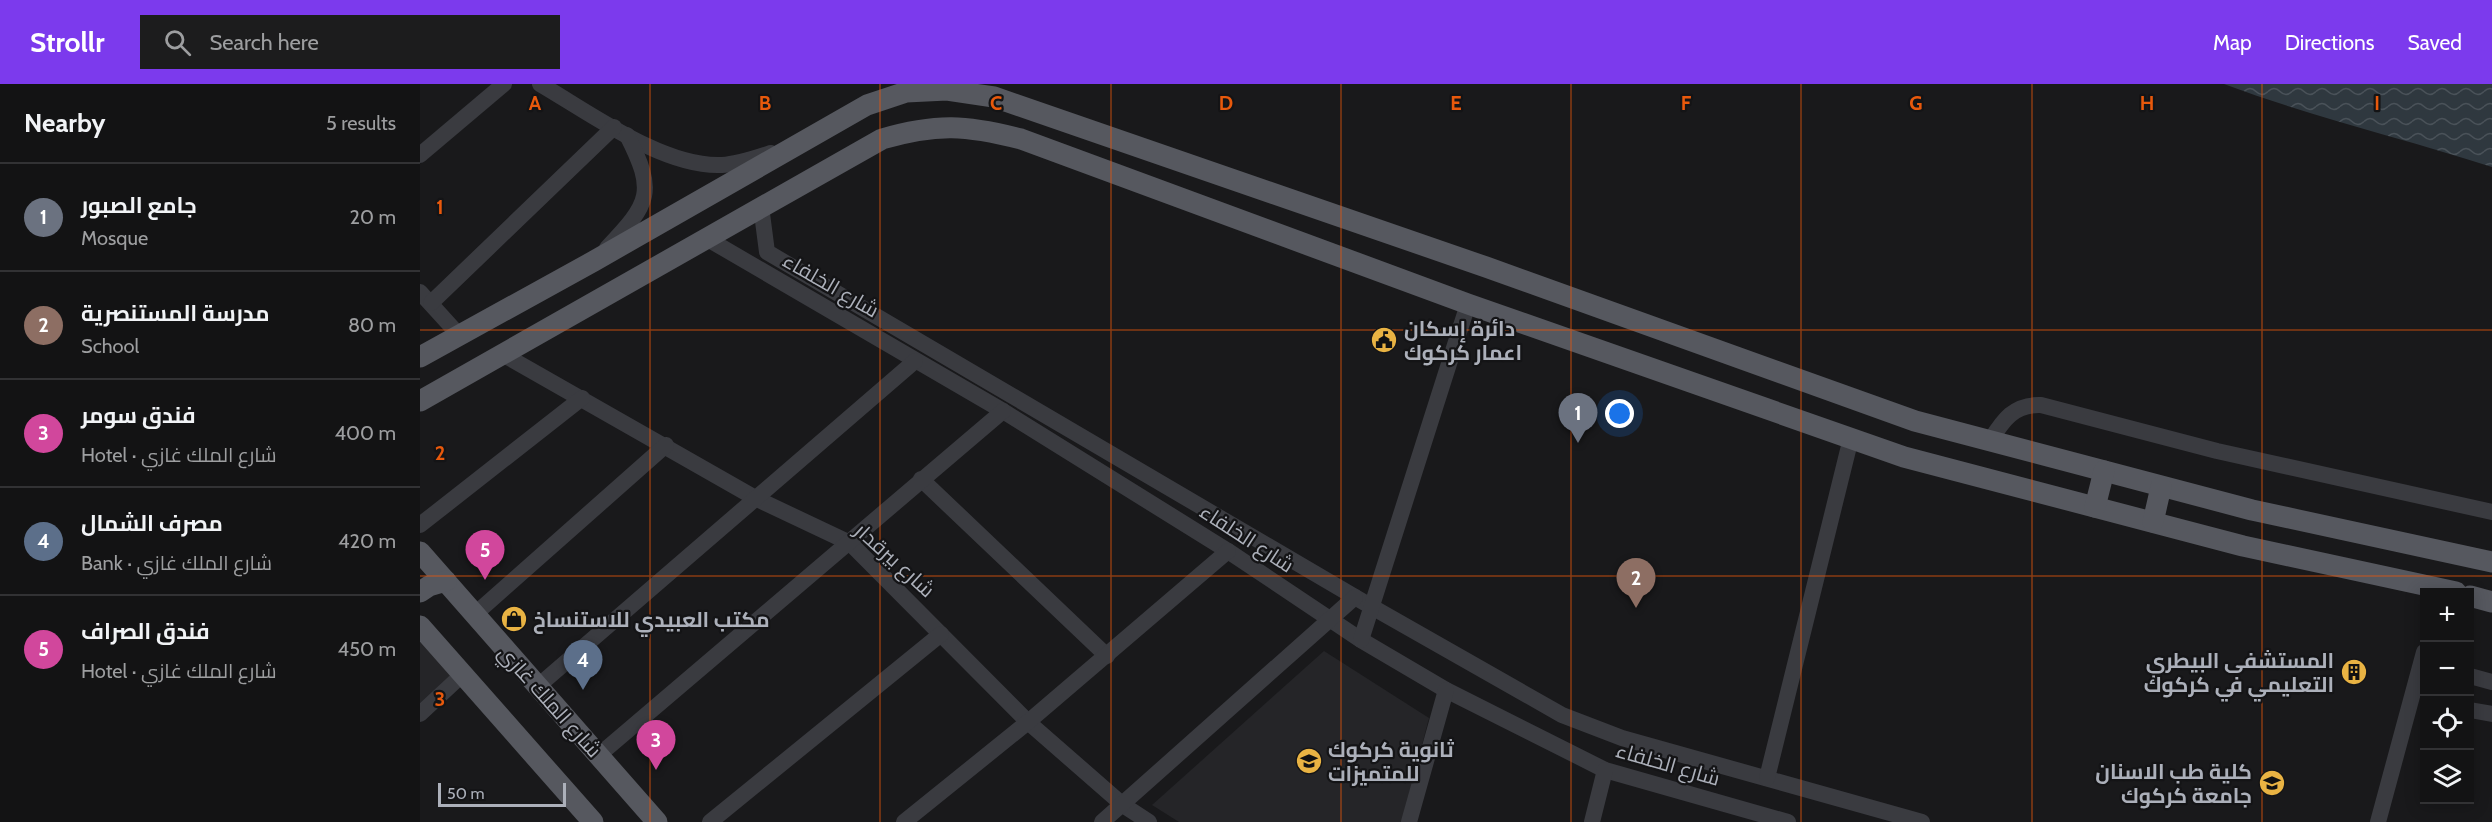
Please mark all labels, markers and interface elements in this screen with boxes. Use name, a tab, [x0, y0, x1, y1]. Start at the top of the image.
search box	[140, 15, 560, 69]
text: Strollr	[30, 25, 104, 59]
icon: search	[161, 26, 194, 59]
text: Search here	[209, 29, 319, 56]
text: Map	[2213, 30, 2252, 55]
text: Directions	[2285, 30, 2374, 55]
text: Saved	[2407, 30, 2462, 55]
text: A	[529, 91, 542, 115]
text: B	[759, 91, 771, 115]
text: C	[990, 91, 1002, 115]
text: D	[1219, 91, 1233, 115]
text: E	[1450, 91, 1462, 115]
text: F	[1681, 91, 1692, 115]
text: G	[1909, 91, 1923, 115]
text: H	[2140, 91, 2154, 115]
text: I	[2374, 91, 2380, 115]
text: Nearby	[24, 107, 105, 139]
text: 5 results	[326, 111, 396, 135]
text: جامع الصبور	[81, 192, 197, 219]
text: 1	[436, 195, 444, 219]
text: 1	[40, 205, 47, 229]
text: 20 m	[350, 205, 396, 229]
text: Mosque	[81, 226, 148, 250]
street label: شارع الخلفاء	[777, 247, 884, 324]
text: مدرسة المستنصرية	[81, 300, 269, 327]
text: 2	[38, 313, 49, 337]
text: 80 m	[348, 313, 396, 337]
place label: دائرة إسكان اعمار كركوك	[1404, 316, 1522, 366]
public building icon: دائرة إسكان اعمار كركوك	[1369, 325, 1399, 355]
text: School	[81, 334, 139, 358]
pin: 1	[1558, 394, 1598, 443]
your location	[1605, 399, 1634, 428]
text: فندق سومر	[81, 402, 196, 429]
text: 3	[38, 421, 49, 445]
text: 400 m	[334, 421, 396, 445]
text: 2	[435, 441, 445, 465]
text: Hotel · شارع الملك غازي	[81, 443, 277, 467]
street label: شارع الخلفاء	[1194, 498, 1299, 579]
text: مصرف الشمال	[81, 510, 223, 537]
street label: شارع بيرقدار	[848, 517, 940, 604]
text: 4	[37, 529, 50, 553]
text: 420 m	[338, 529, 396, 553]
pin: 5	[466, 530, 504, 580]
text: Bank · شارع الملك غازي	[81, 551, 272, 575]
pin: 2	[1616, 558, 1656, 608]
map controls	[2420, 588, 2474, 804]
button: +	[2420, 588, 2474, 642]
shop icon: مكتب العبيدي للاستنساخ	[499, 604, 529, 634]
place label: مكتب العبيدي للاستنساخ	[533, 607, 770, 637]
text: فندق الصراف	[81, 618, 210, 645]
text: 5	[38, 637, 49, 661]
text: 450 m	[338, 637, 396, 661]
street label: شارع الملك غازي	[490, 640, 607, 765]
pin: 4	[564, 640, 602, 690]
button: −	[2420, 642, 2474, 696]
place label: المستشفى البيطري التعليمي في كركوك	[2144, 648, 2334, 702]
building icon: المستشفى البيطري التعليمي في كركوك	[2339, 657, 2369, 687]
text: Hotel · شارع الملك غازي	[81, 659, 277, 683]
text: 3	[435, 687, 445, 711]
button: locate	[2420, 696, 2474, 750]
pin: 3	[636, 720, 676, 770]
place label: ثانوية كركوك للمتميزات	[1328, 737, 1454, 786]
street label: شارع الخلفاء	[1613, 737, 1723, 793]
school or university icon: ثانوية كركوك للمتميزات	[1294, 746, 1324, 776]
button: layers	[2420, 750, 2474, 804]
place label: كلية طب الاسنان جامعة كركوك	[2095, 759, 2252, 809]
school or university icon: كلية طب الاسنان جامعة كركوك	[2257, 768, 2287, 798]
scale bar	[438, 780, 566, 808]
text: 50 m	[447, 784, 484, 803]

